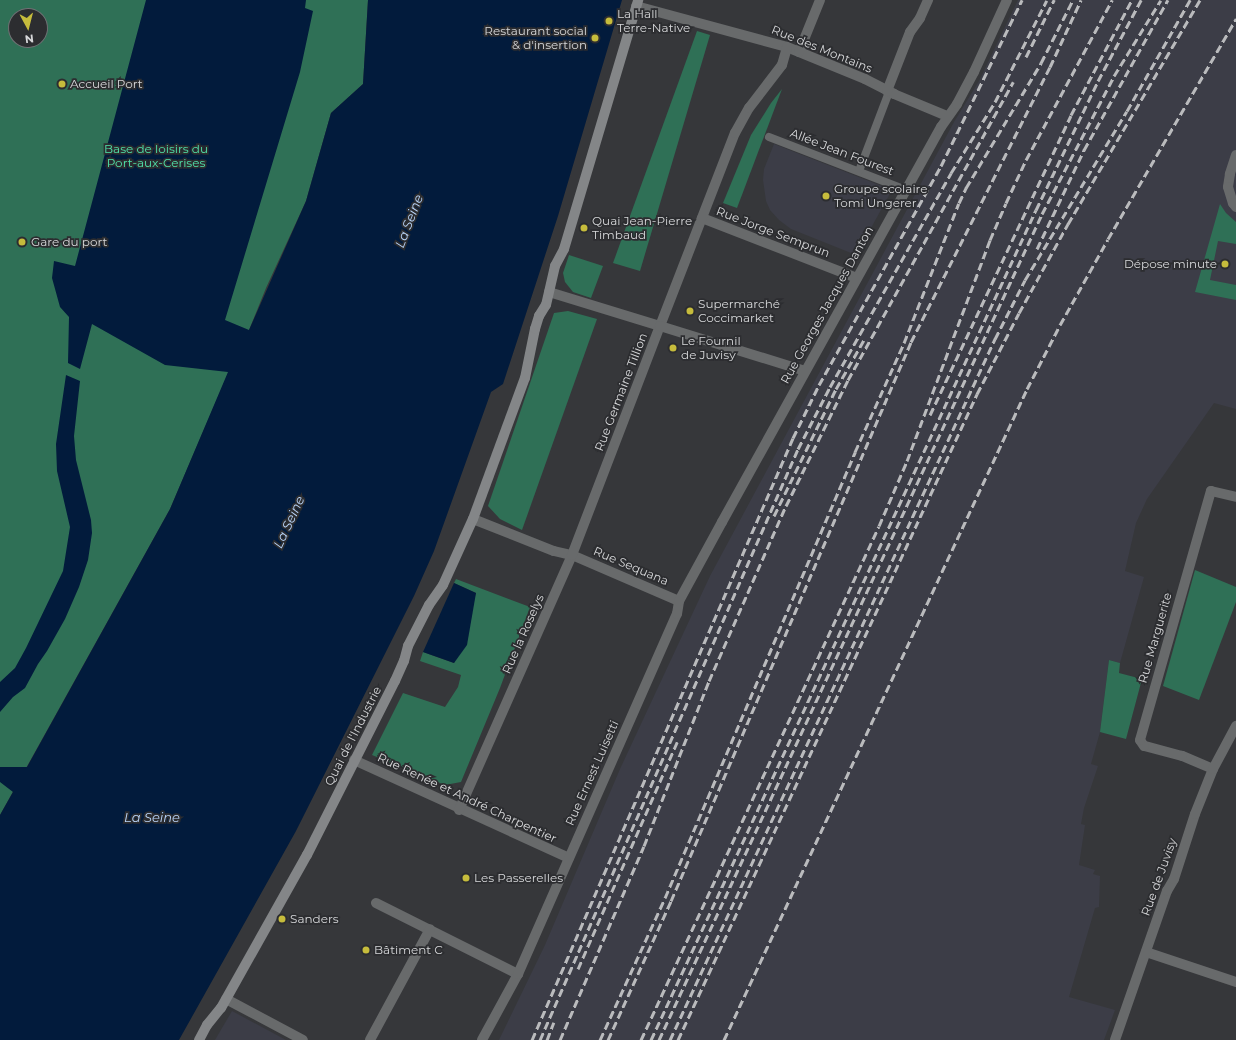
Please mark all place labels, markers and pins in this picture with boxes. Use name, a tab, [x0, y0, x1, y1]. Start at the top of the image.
place label: La Hall Terre-Native	[617, 7, 690, 35]
marker: La Hall Terre-Native	[604, 16, 614, 26]
place label: Restaurant social & d'insertion	[484, 24, 587, 52]
marker: Restaurant social & d'insertion	[590, 33, 600, 43]
place label: Accueil Port	[70, 77, 143, 91]
marker: Accueil Port	[57, 79, 67, 89]
place label: Groupe scolaire Tomi Ungerer	[834, 182, 928, 210]
marker: Groupe scolaire Tomi Ungerer	[821, 191, 831, 201]
place label: Quai Jean-Pierre Timbaud	[592, 214, 692, 242]
marker: Quai Jean-Pierre Timbaud	[579, 223, 589, 233]
place label: Gare du port	[31, 235, 107, 249]
marker: Gare du port	[16, 236, 28, 248]
place label: Dépose minute	[1124, 257, 1217, 271]
marker: Dépose minute	[1220, 259, 1230, 269]
place label: Supermarché Coccimarket	[698, 297, 780, 325]
marker: Supermarché Coccimarket	[685, 306, 695, 316]
place label: Le Fournil de Juvisy	[681, 334, 741, 362]
marker: Le Fournil de Juvisy	[668, 343, 678, 353]
place label: Les Passerelles	[474, 871, 563, 885]
marker: Les Passerelles	[461, 873, 471, 883]
place label: Sanders	[290, 912, 339, 926]
marker: Sanders	[277, 914, 287, 924]
place label: Bâtiment C	[374, 943, 443, 957]
marker: Bâtiment C	[361, 945, 371, 955]

